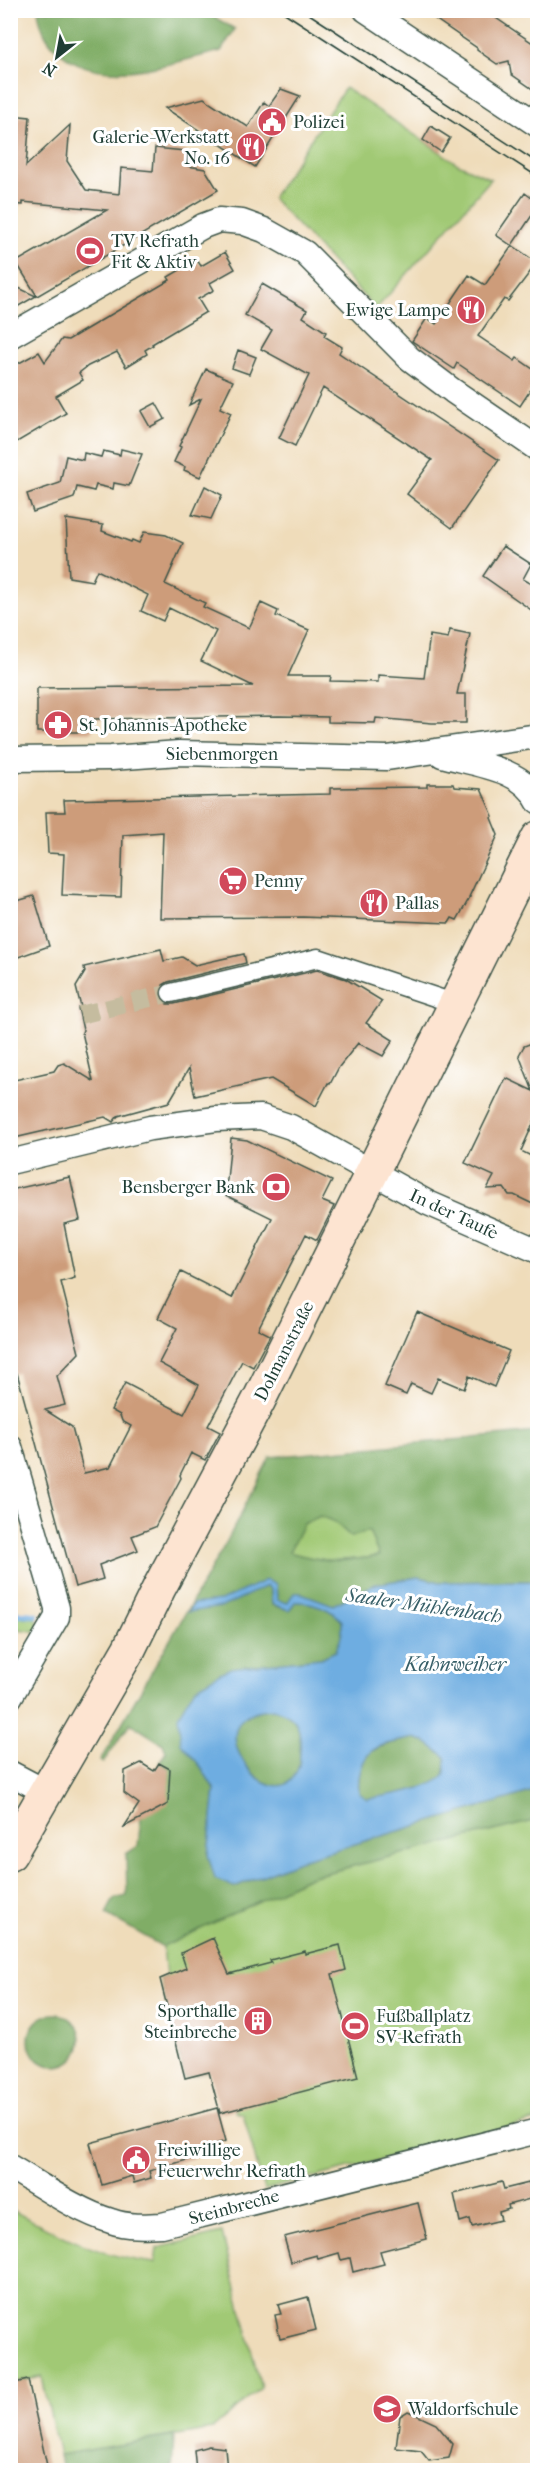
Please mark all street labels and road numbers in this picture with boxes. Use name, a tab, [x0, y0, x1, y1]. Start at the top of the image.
street label: Siebenmorgen	[166, 744, 279, 765]
street label: In der Taufe	[406, 1185, 501, 1244]
street label: Dolmanstraße	[250, 1298, 319, 1405]
street label: Steinbreche	[187, 2185, 282, 2230]

